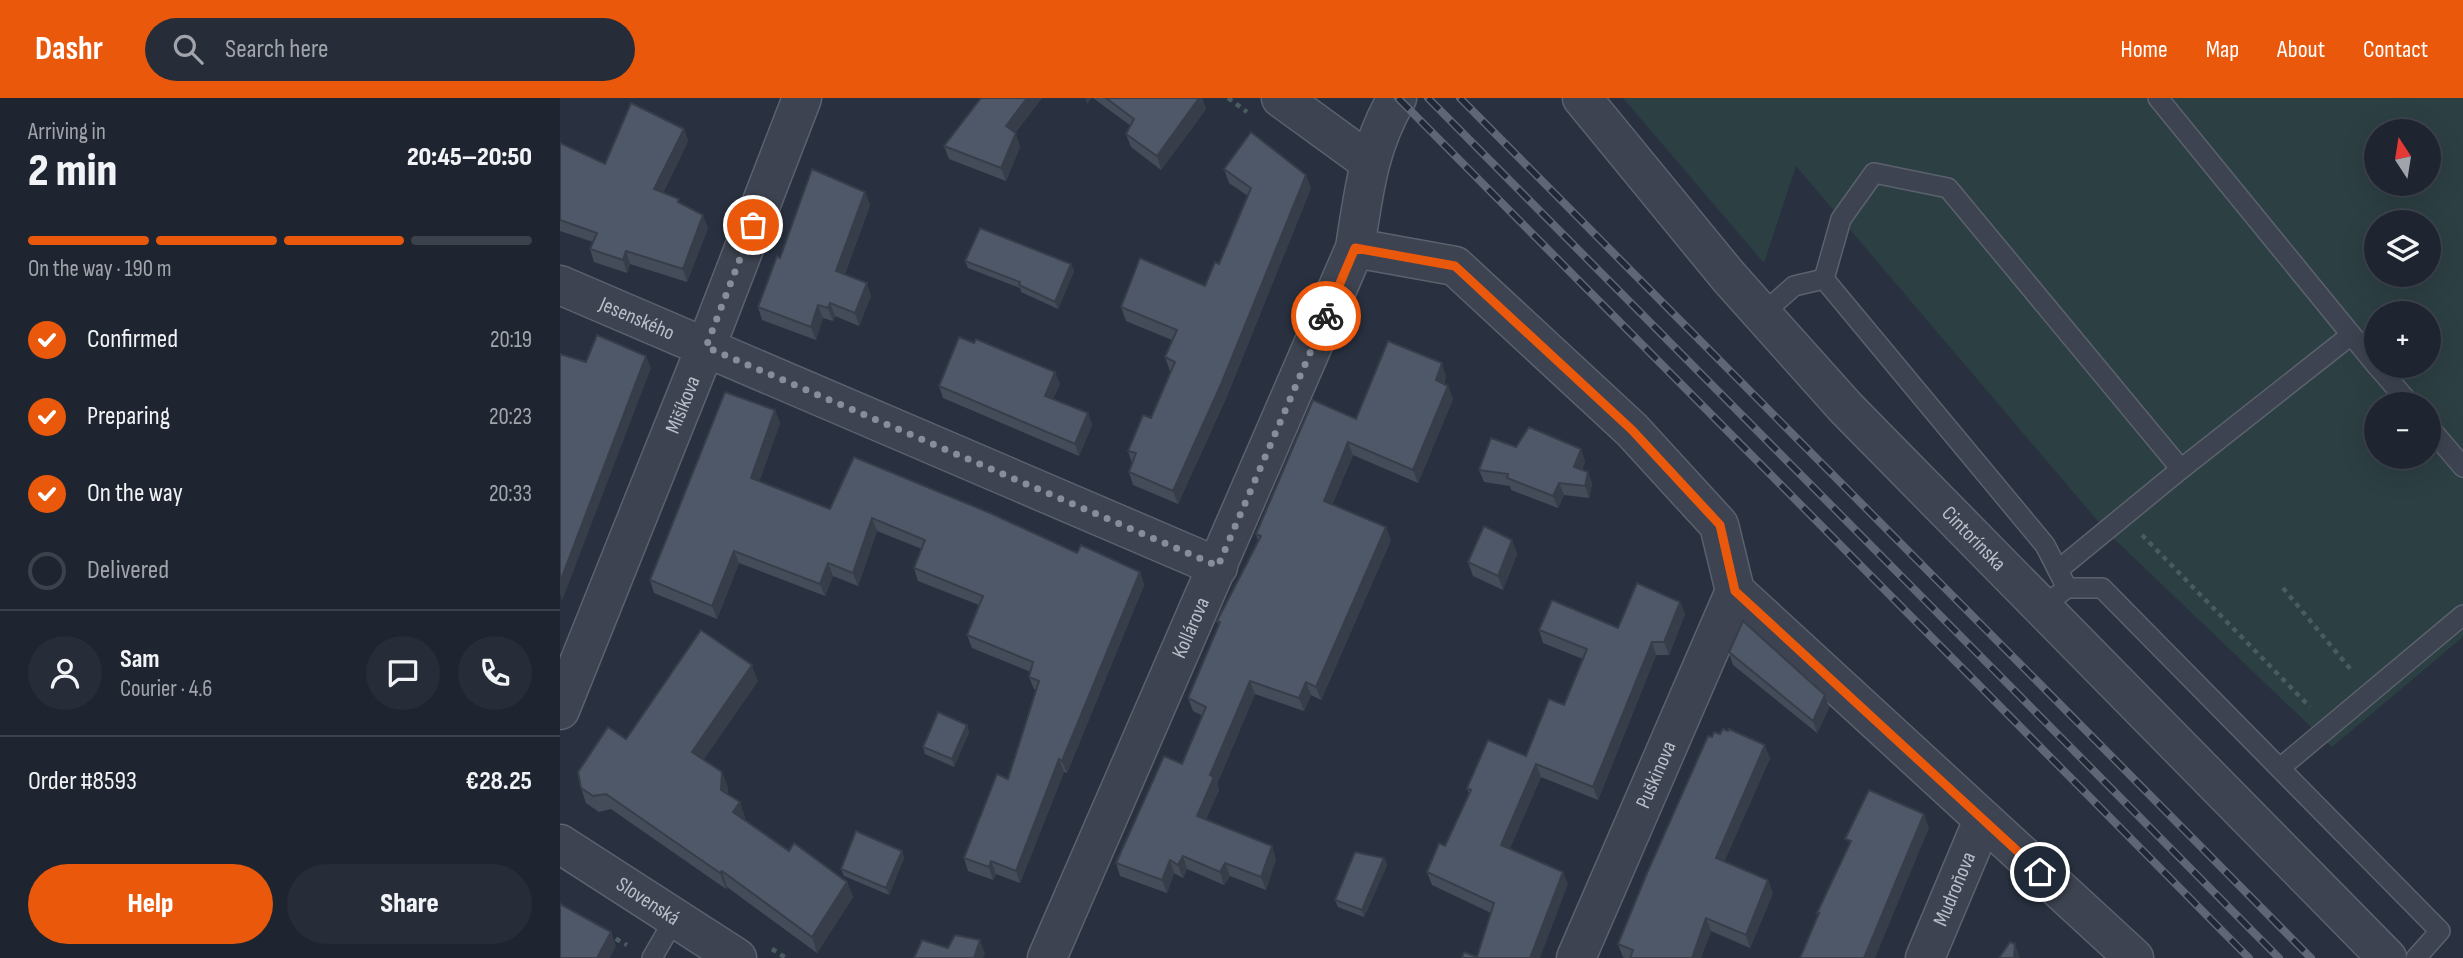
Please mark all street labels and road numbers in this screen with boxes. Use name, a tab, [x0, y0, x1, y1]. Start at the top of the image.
street label: Jesenského	[595, 291, 678, 346]
street label: Mišíkova	[660, 372, 706, 437]
street label: Cintorínska	[1937, 501, 2011, 576]
street label: Kollárova	[1167, 594, 1215, 662]
street label: Puškinova	[1630, 737, 1681, 812]
street label: Mudroňova	[1928, 848, 1981, 930]
street label: Slovenská	[612, 872, 684, 931]

